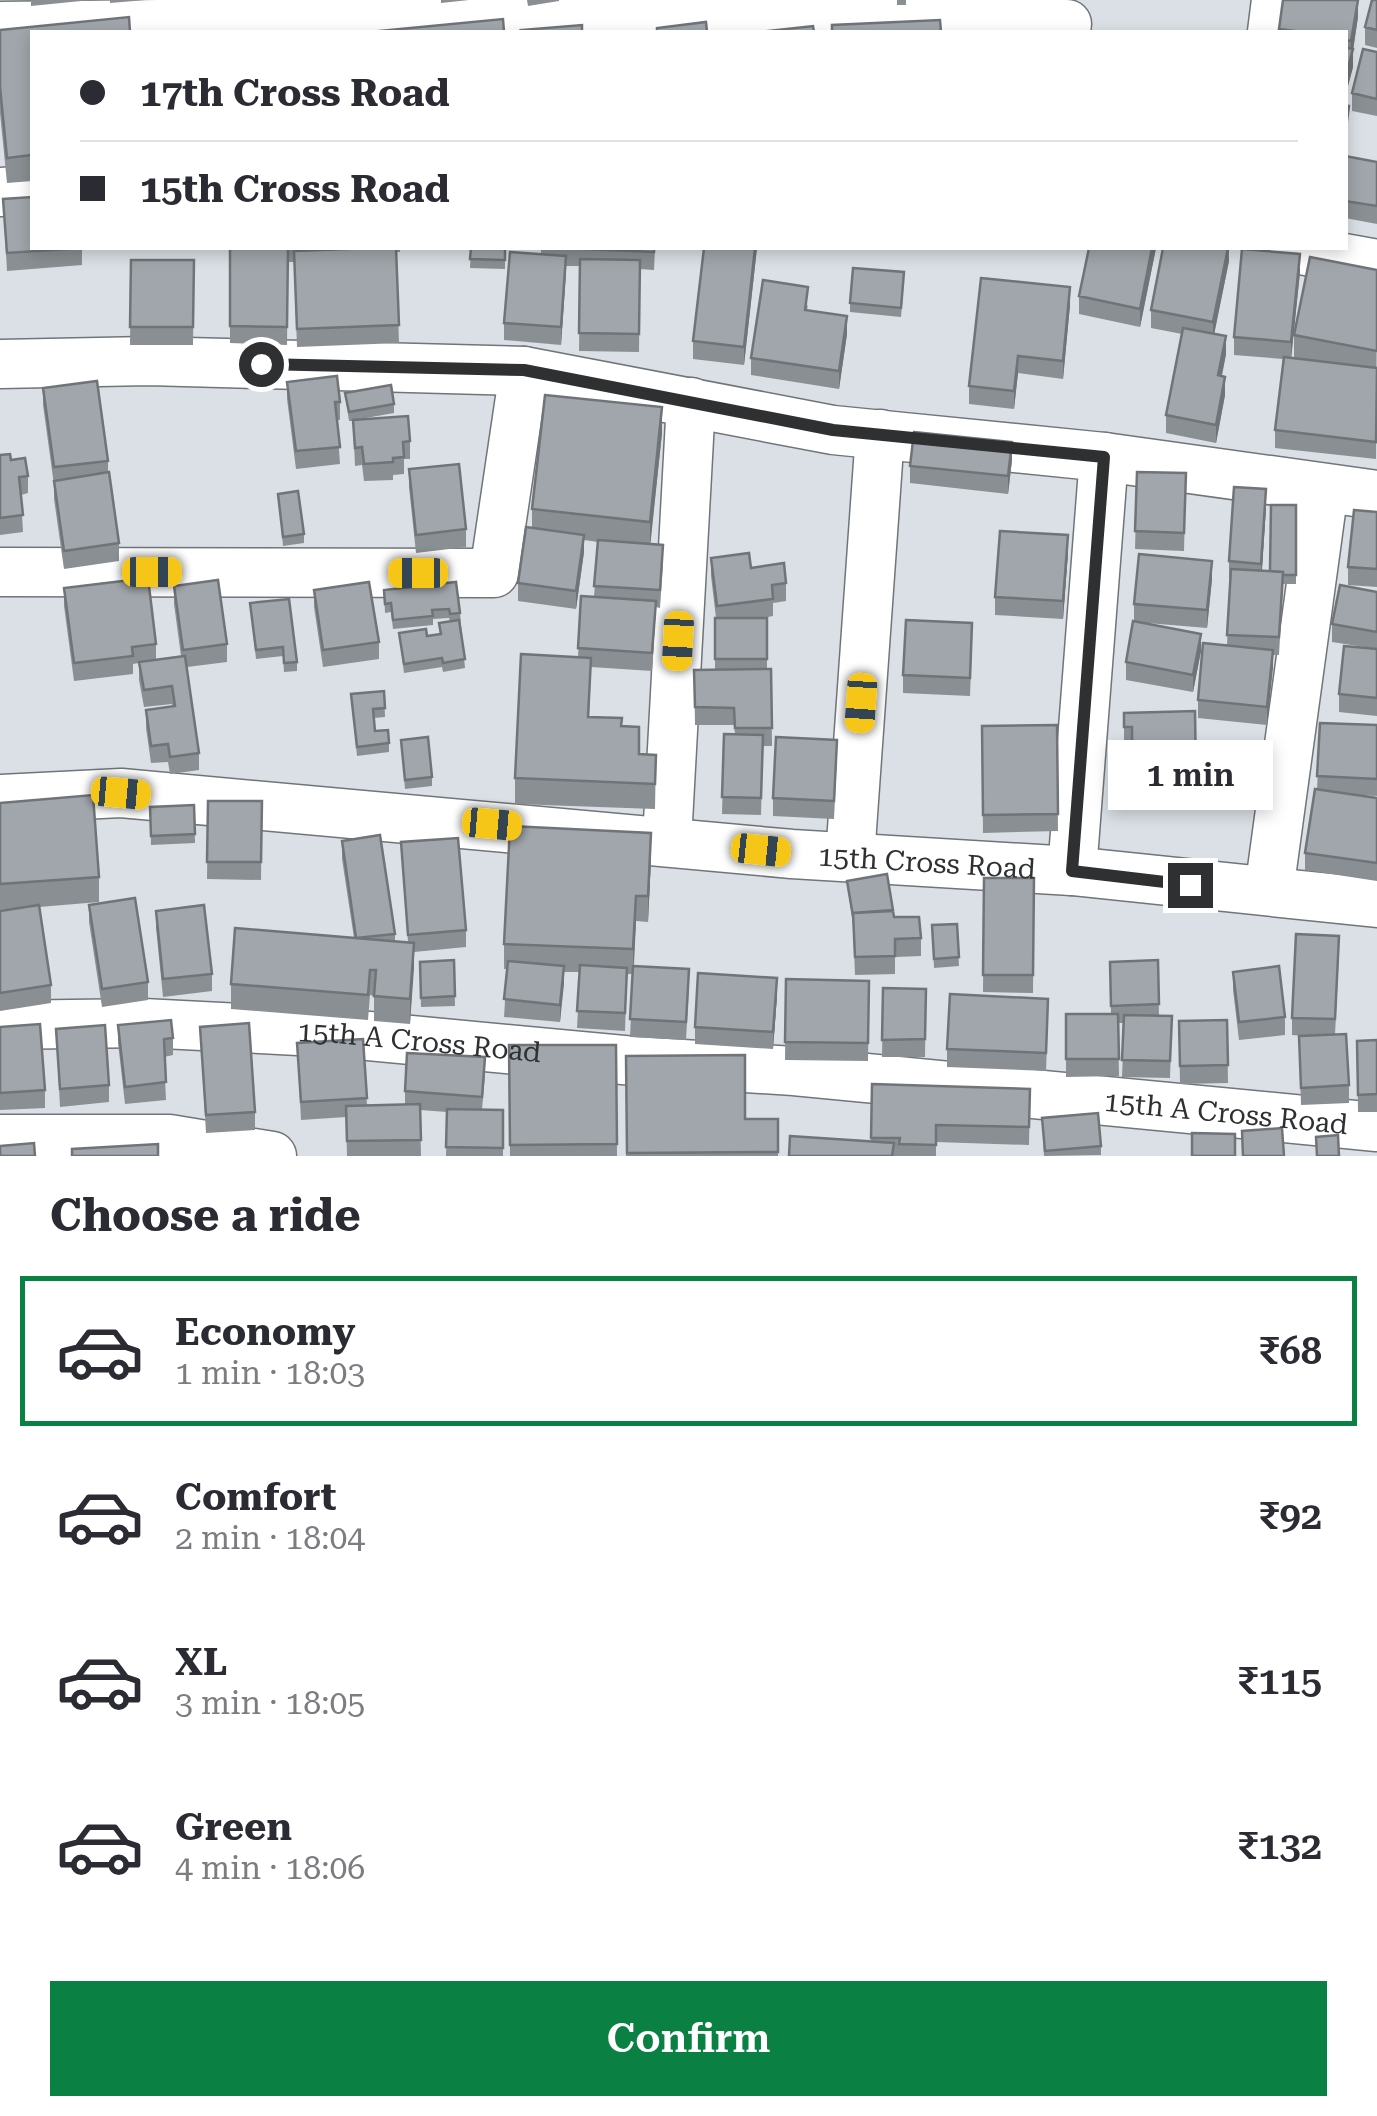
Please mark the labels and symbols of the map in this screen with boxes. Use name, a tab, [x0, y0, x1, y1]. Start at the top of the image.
route start	[239, 342, 284, 387]
car	[122, 557, 182, 587]
car	[388, 558, 448, 588]
car	[661, 610, 695, 672]
car	[844, 672, 878, 734]
callout: 1 min	[1108, 740, 1272, 810]
car	[90, 775, 152, 811]
car	[461, 806, 523, 842]
car	[730, 832, 792, 868]
street label: 15th Cross Road	[817, 839, 1037, 885]
route end	[1168, 863, 1213, 908]
street label: 15th A Cross Road	[297, 1014, 543, 1069]
street label: 15th A Cross Road	[1103, 1084, 1350, 1141]

